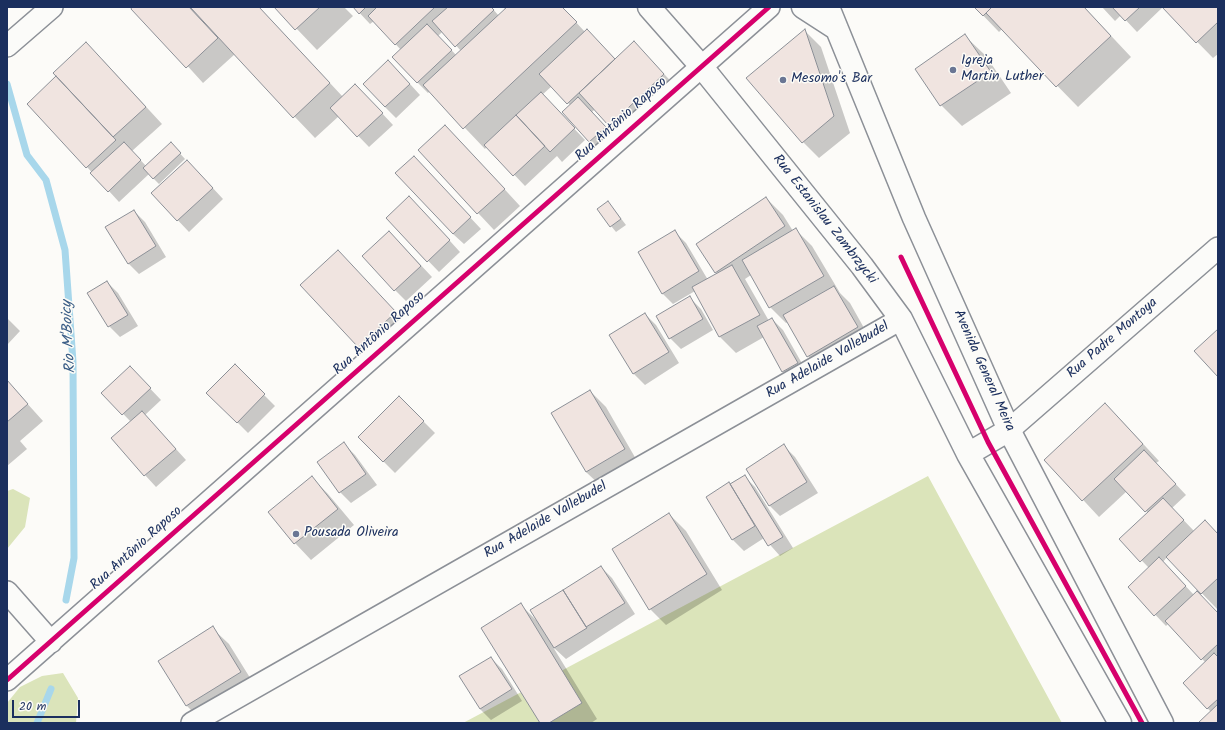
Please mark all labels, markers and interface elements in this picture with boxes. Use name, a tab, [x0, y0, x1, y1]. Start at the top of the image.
place label: Igreja Martin Luther	[961, 54, 1043, 86]
marker: Igreja Martin Luther	[948, 65, 958, 75]
place label: Mesomo's Bar	[791, 72, 872, 88]
street label: Rua Antônio Raposo	[573, 74, 671, 166]
marker: Mesomo's Bar	[778, 75, 788, 85]
street label: Rua Estanislau Zambrzycki	[768, 152, 880, 288]
street label: Rua Antônio Raposo	[331, 288, 429, 380]
street label: Rua Padre Montoya	[1064, 295, 1162, 383]
water label: Rio M'Boicy	[59, 300, 81, 374]
street label: Avenida General Meira	[949, 308, 1017, 434]
street label: Rua Adelaide Vallebudel	[764, 319, 892, 403]
street label: Rua Adelaide Vallebudel	[482, 479, 610, 563]
street label: Rua Antônio Raposo	[88, 503, 186, 595]
place label: Pousada Oliveira	[304, 526, 398, 542]
marker: Pousada Oliveira	[291, 529, 301, 539]
scale bar	[14, 692, 82, 718]
text: 20 m	[19, 697, 46, 716]

